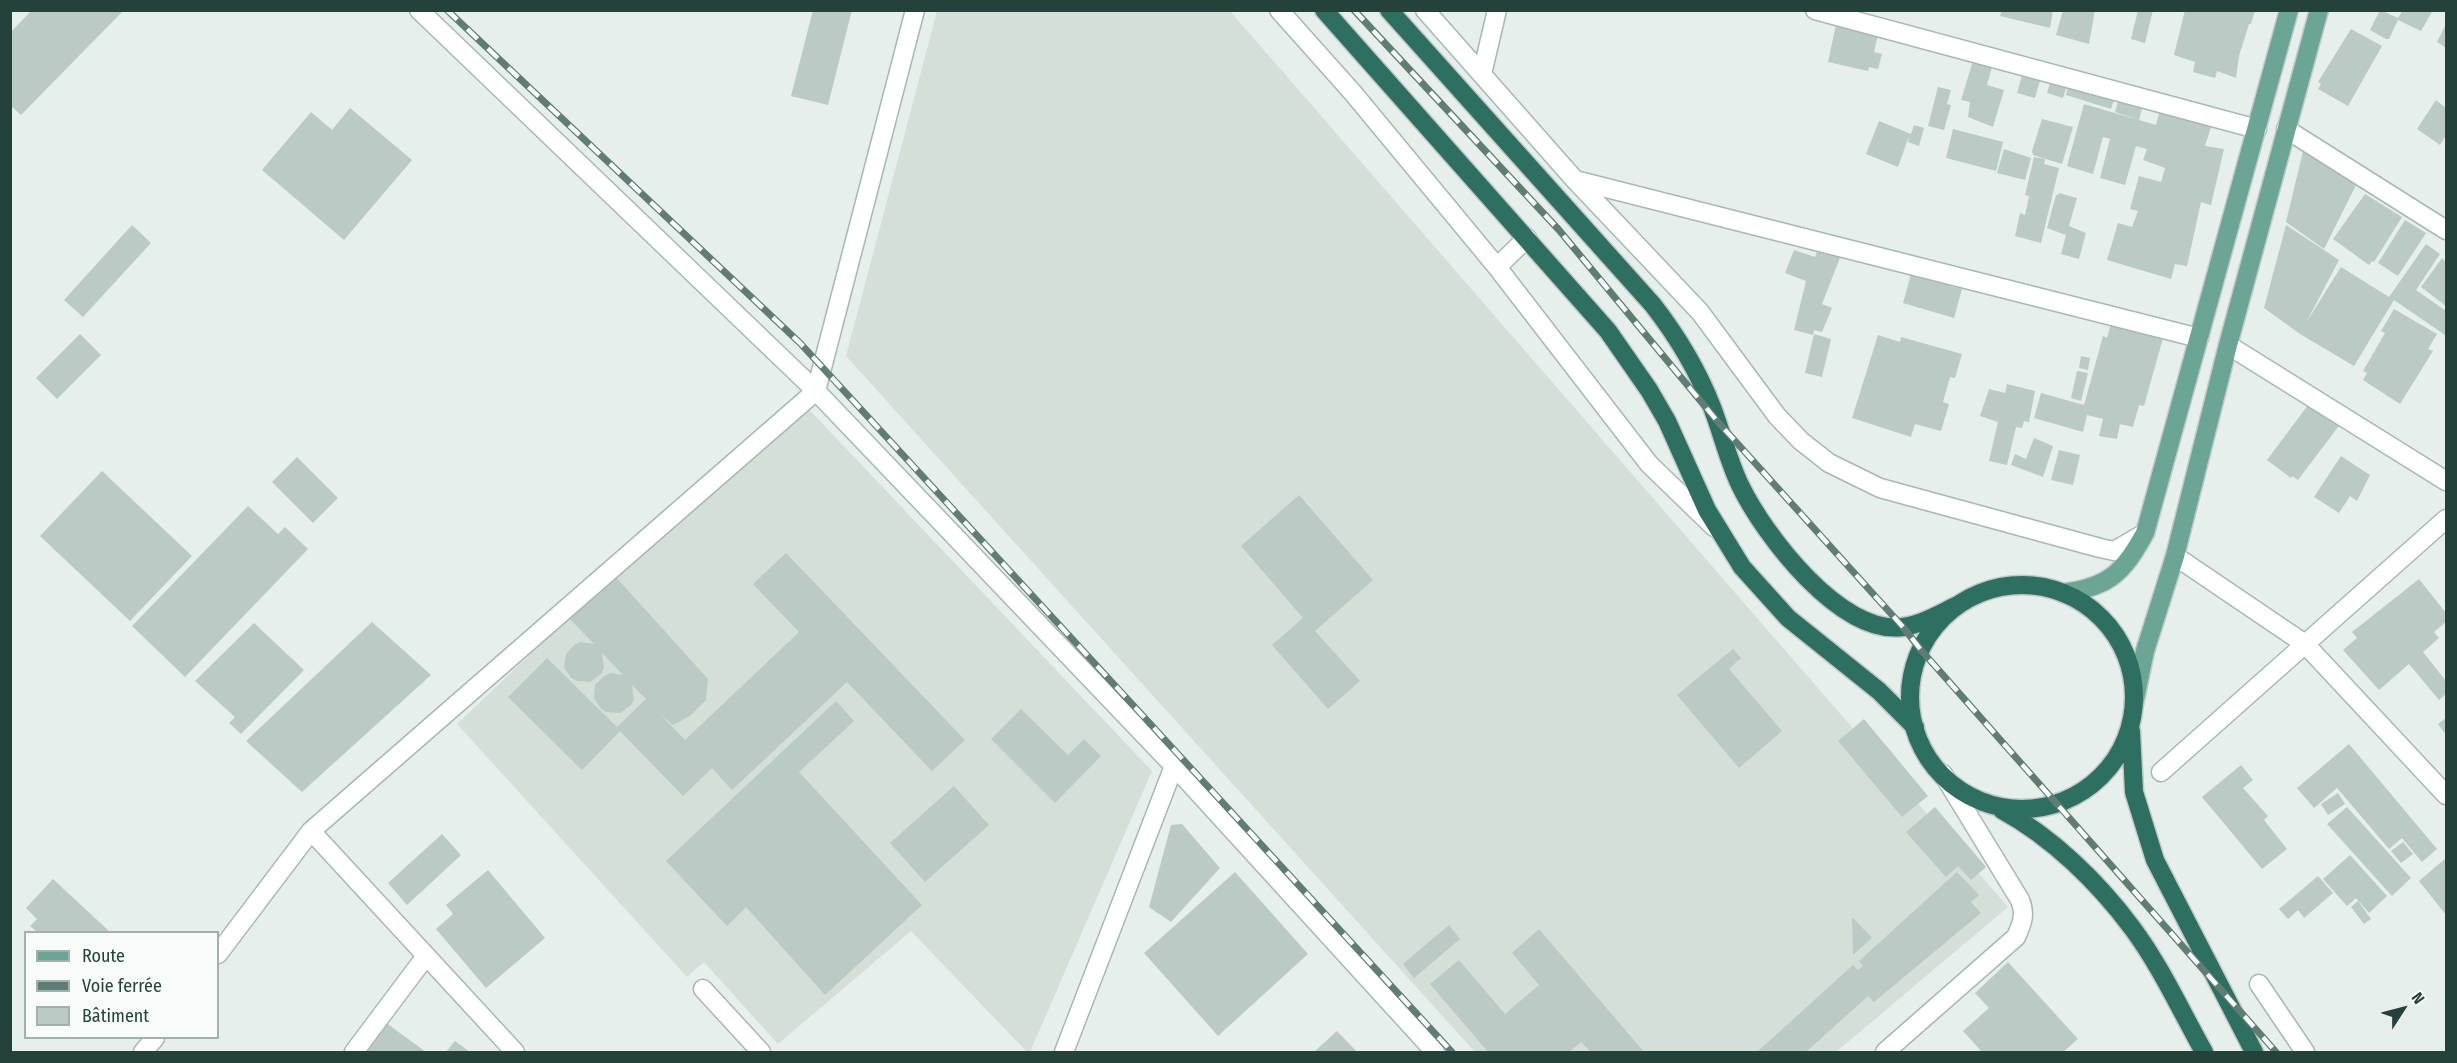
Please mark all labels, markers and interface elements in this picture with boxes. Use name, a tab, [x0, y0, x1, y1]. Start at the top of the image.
legend	[24, 931, 219, 1039]
text: Route	[82, 945, 125, 967]
text: Voie ferrée	[82, 975, 162, 997]
north arrow	[2373, 979, 2433, 1039]
text: N	[2407, 989, 2428, 1008]
text: Bâtiment	[82, 1005, 149, 1027]

